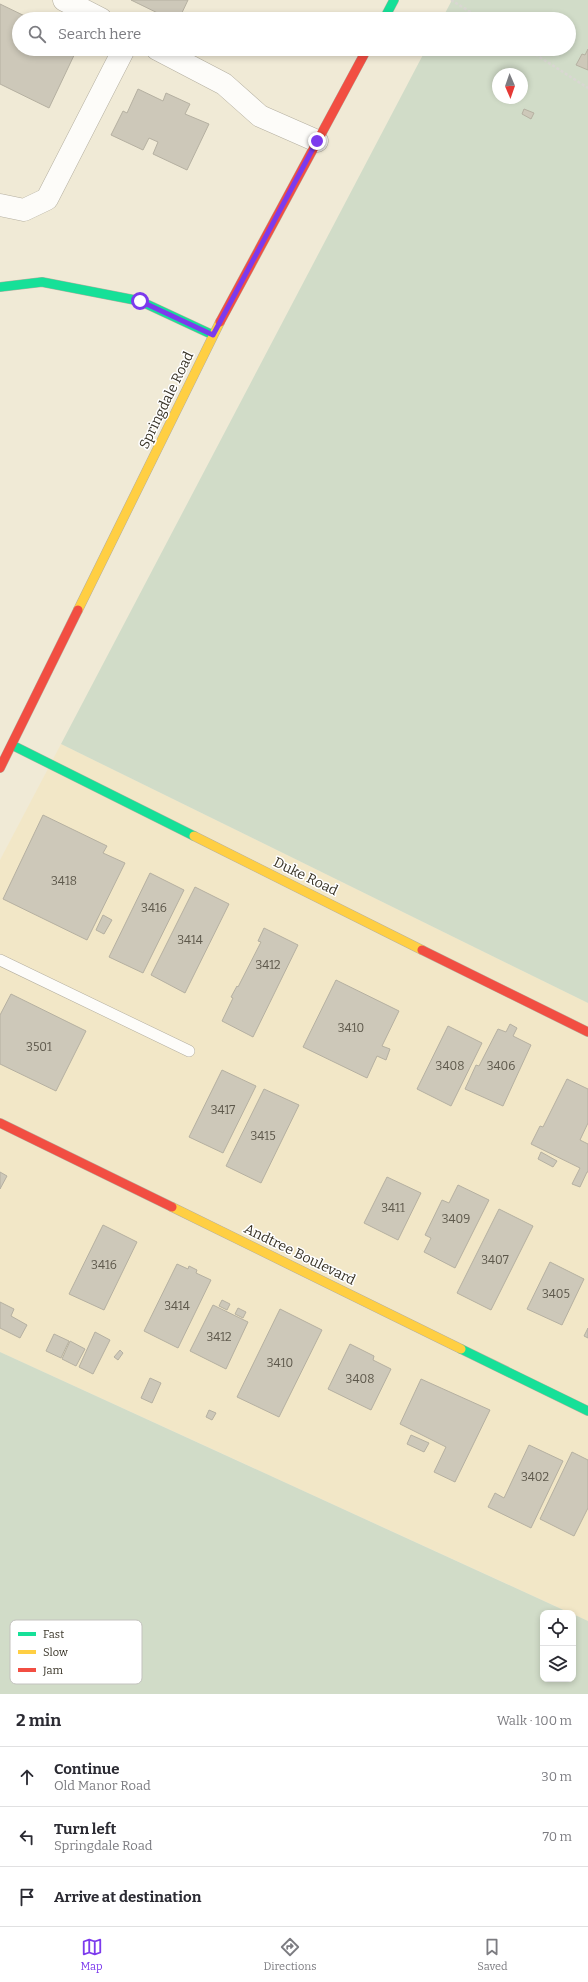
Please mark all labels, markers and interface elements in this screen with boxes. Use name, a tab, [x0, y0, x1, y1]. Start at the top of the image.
search box	[12, 12, 576, 56]
icon: search	[26, 23, 48, 45]
text: Search here	[58, 25, 141, 43]
north arrow	[492, 68, 528, 104]
route end	[308, 132, 326, 150]
route start	[131, 292, 149, 310]
street label: Springdale Road	[136, 349, 197, 452]
street label: Duke Road	[271, 854, 341, 899]
house number: 3418	[51, 874, 77, 888]
house number: 3416	[141, 901, 167, 915]
house number: 3414	[177, 933, 203, 947]
house number: 3412	[255, 958, 281, 972]
house number: 3410	[338, 1021, 364, 1035]
house number: 3501	[26, 1040, 52, 1054]
house number: 3408	[436, 1059, 464, 1073]
house number: 3406	[487, 1059, 515, 1073]
house number: 3417	[211, 1103, 235, 1117]
house number: 3415	[250, 1129, 276, 1143]
house number: 3411	[381, 1201, 405, 1215]
house number: 3409	[442, 1212, 470, 1226]
street label: Andtree Boulevard	[241, 1220, 358, 1289]
house number: 3407	[481, 1253, 509, 1267]
house number: 3416	[91, 1258, 117, 1272]
house number: 3405	[542, 1287, 570, 1301]
house number: 3414	[164, 1299, 190, 1313]
house number: 3412	[206, 1330, 232, 1344]
house number: 3410	[267, 1356, 293, 1370]
house number: 3408	[346, 1372, 374, 1386]
house number: 3402	[521, 1470, 549, 1484]
map controls	[540, 1610, 576, 1682]
button: locate	[540, 1610, 576, 1646]
legend	[10, 1620, 142, 1684]
text: Fast	[43, 1628, 64, 1641]
text: Slow	[43, 1646, 68, 1659]
button: layers	[540, 1646, 576, 1682]
text: Jam	[42, 1664, 63, 1677]
text: 2 min	[16, 1710, 61, 1731]
text: Walk · 100 m	[497, 1713, 572, 1728]
text: Continue	[54, 1760, 120, 1778]
icon: ahead	[16, 1766, 38, 1788]
text: 30 m	[541, 1769, 572, 1784]
text: Old Manor Road	[54, 1778, 151, 1793]
text: Turn left	[54, 1820, 116, 1838]
icon: left	[16, 1826, 38, 1848]
text: 70 m	[542, 1829, 572, 1844]
text: Springdale Road	[54, 1838, 153, 1853]
icon: arrive	[16, 1886, 38, 1908]
text: Arrive at destination	[54, 1888, 201, 1906]
tab: Map	[80, 1936, 103, 1973]
tab: Directions	[264, 1936, 316, 1973]
tab: Saved	[477, 1936, 508, 1973]

